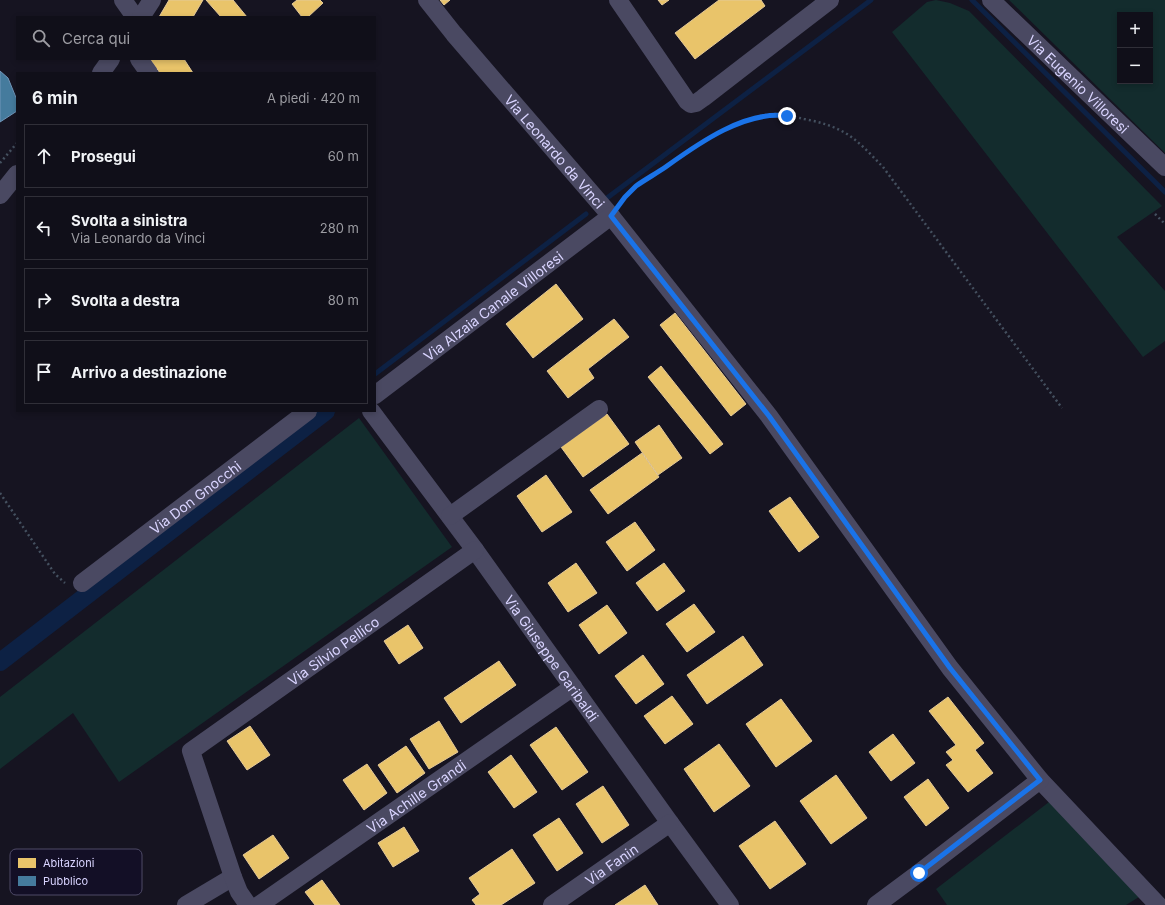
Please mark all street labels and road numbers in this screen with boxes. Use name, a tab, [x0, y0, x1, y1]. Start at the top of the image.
street label: Via Eugenio Villoresi	[1024, 31, 1133, 137]
street label: Via Leonardo da Vinci	[501, 91, 609, 211]
street label: Via Alzaia Canale Villoresi	[420, 247, 566, 364]
street label: Via Don Gnocchi	[146, 457, 244, 537]
street label: Via Giuseppe Garibaldi	[501, 591, 603, 724]
street label: Via Silvio Pellico	[284, 612, 382, 688]
street label: Via Achille Grandi	[363, 756, 469, 836]
street label: Via Fanin	[581, 840, 641, 888]

